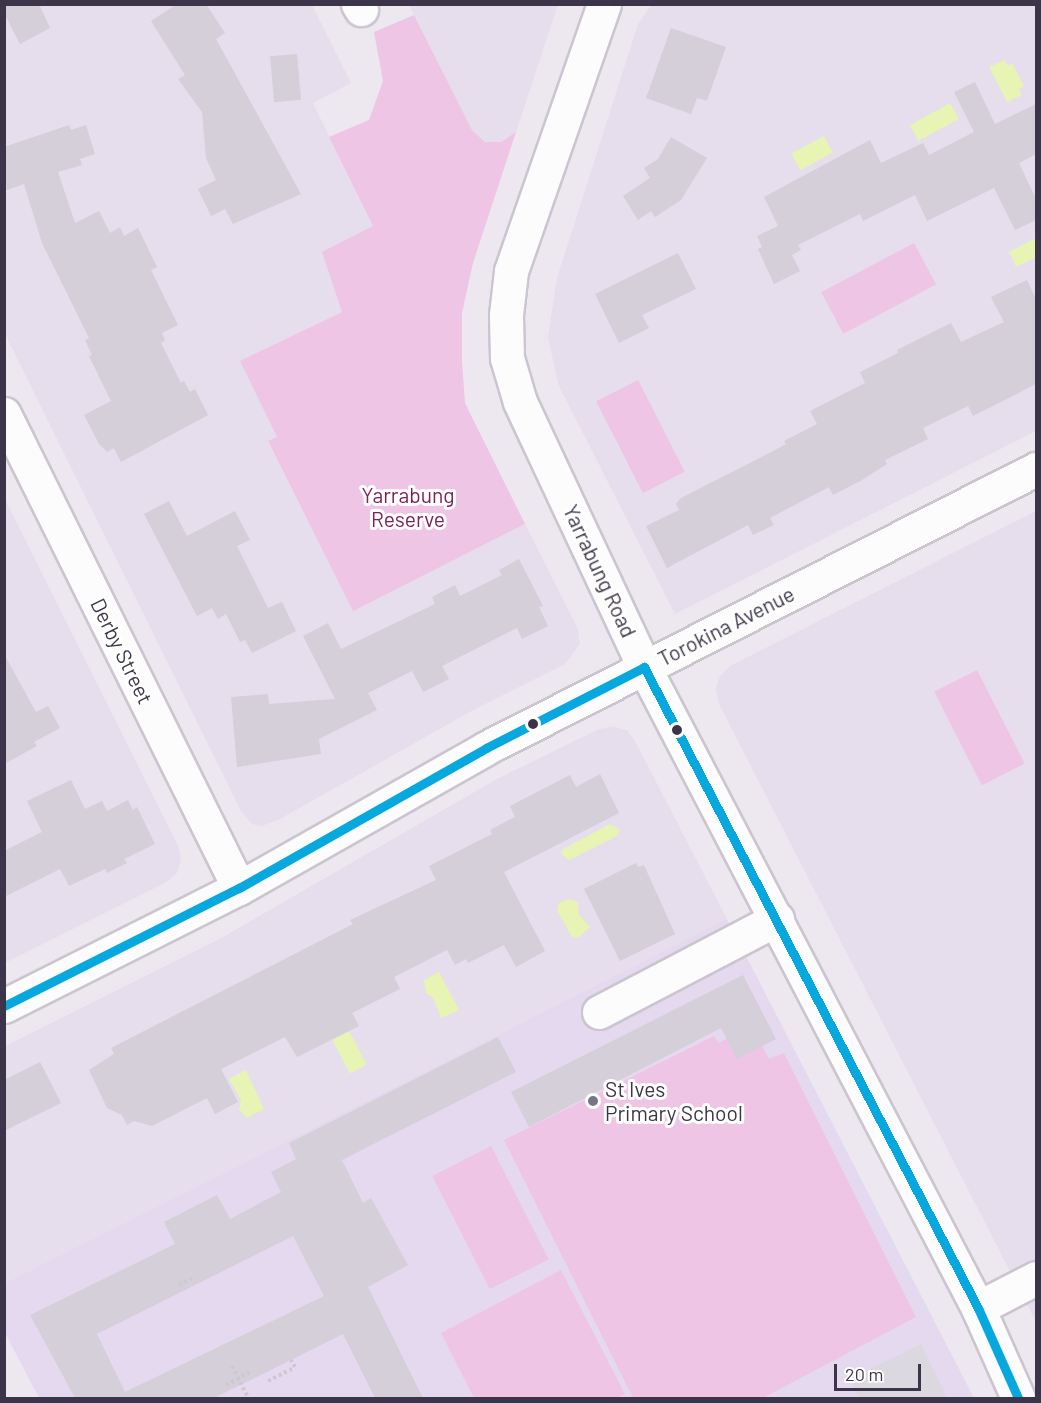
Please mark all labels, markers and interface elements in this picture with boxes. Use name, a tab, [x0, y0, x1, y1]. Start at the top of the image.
park label: Yarrabung Reserve	[362, 482, 454, 532]
street label: Yarrabung Road	[558, 501, 642, 641]
street label: Torokina Avenue	[654, 581, 798, 671]
street label: Derby Street	[86, 594, 158, 708]
unlabelled marker	[527, 718, 539, 730]
unlabelled marker	[671, 724, 683, 736]
place label: St Ives Primary School	[605, 1076, 743, 1126]
marker: St Ives Primary School	[586, 1094, 600, 1108]
scale bar	[837, 1352, 924, 1390]
text: 20 m	[845, 1363, 883, 1385]

